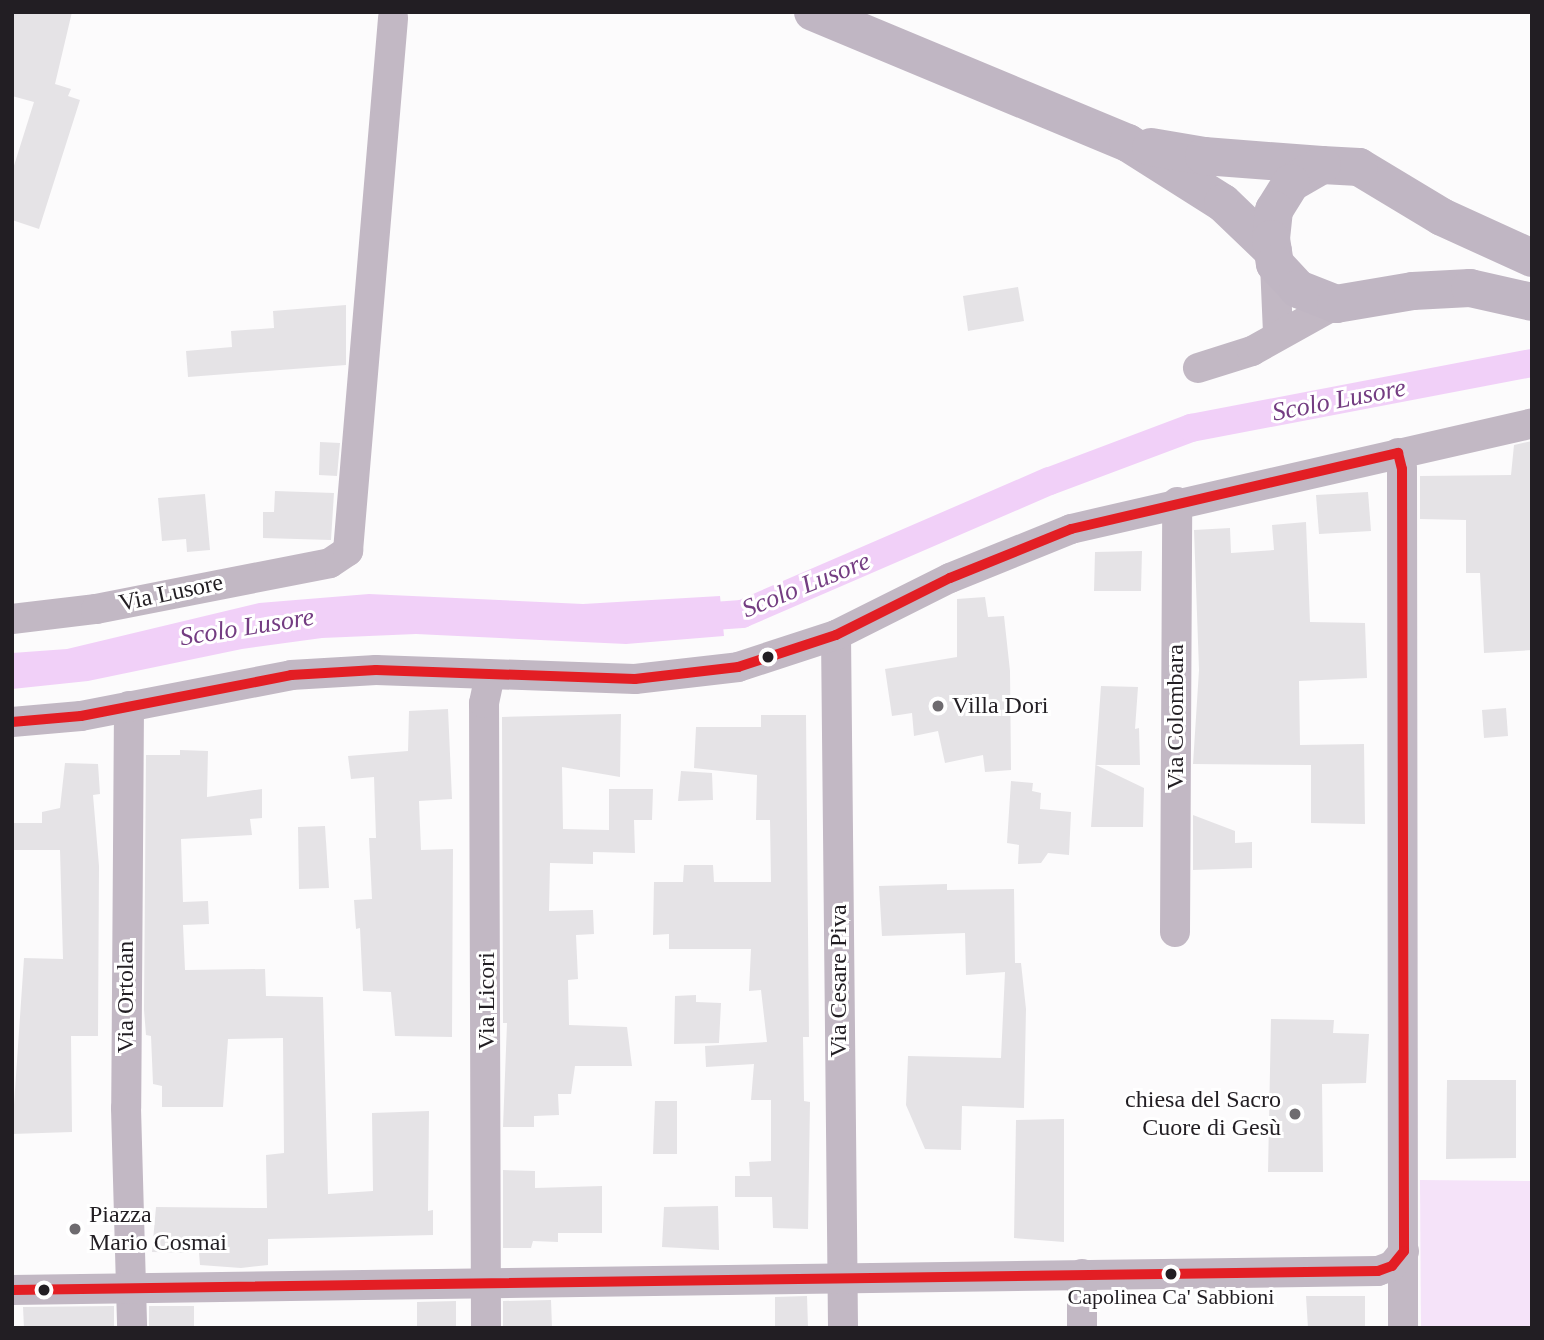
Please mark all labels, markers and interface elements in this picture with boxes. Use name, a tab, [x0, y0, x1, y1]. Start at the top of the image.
water label: Scolo Lusore	[1270, 372, 1408, 428]
water label: Scolo Lusore	[737, 545, 875, 625]
street label: Via Lusore	[116, 568, 226, 618]
water label: Scolo Lusore	[178, 601, 316, 653]
street label: Via Colombara	[1162, 644, 1190, 790]
unlabelled marker	[761, 650, 775, 664]
place label: Villa Dori	[952, 692, 1049, 720]
marker: Villa Dori	[930, 698, 946, 714]
street label: Via Cesare Piva	[825, 904, 853, 1058]
street label: Via Ortolan	[112, 941, 140, 1053]
street label: Via Licori	[473, 952, 501, 1050]
place label: chiesa del Sacro Cuore di Gesù	[1125, 1086, 1281, 1142]
marker: chiesa del Sacro Cuore di Gesù	[1287, 1106, 1303, 1122]
place label: Piazza Mario Cosmai	[89, 1201, 227, 1257]
marker: Piazza Mario Cosmai	[67, 1221, 83, 1237]
marker: Capolinea Ca' Sabbioni	[1164, 1267, 1178, 1281]
unlabelled marker	[37, 1283, 51, 1297]
place label: Capolinea Ca' Sabbioni	[1068, 1284, 1274, 1310]

